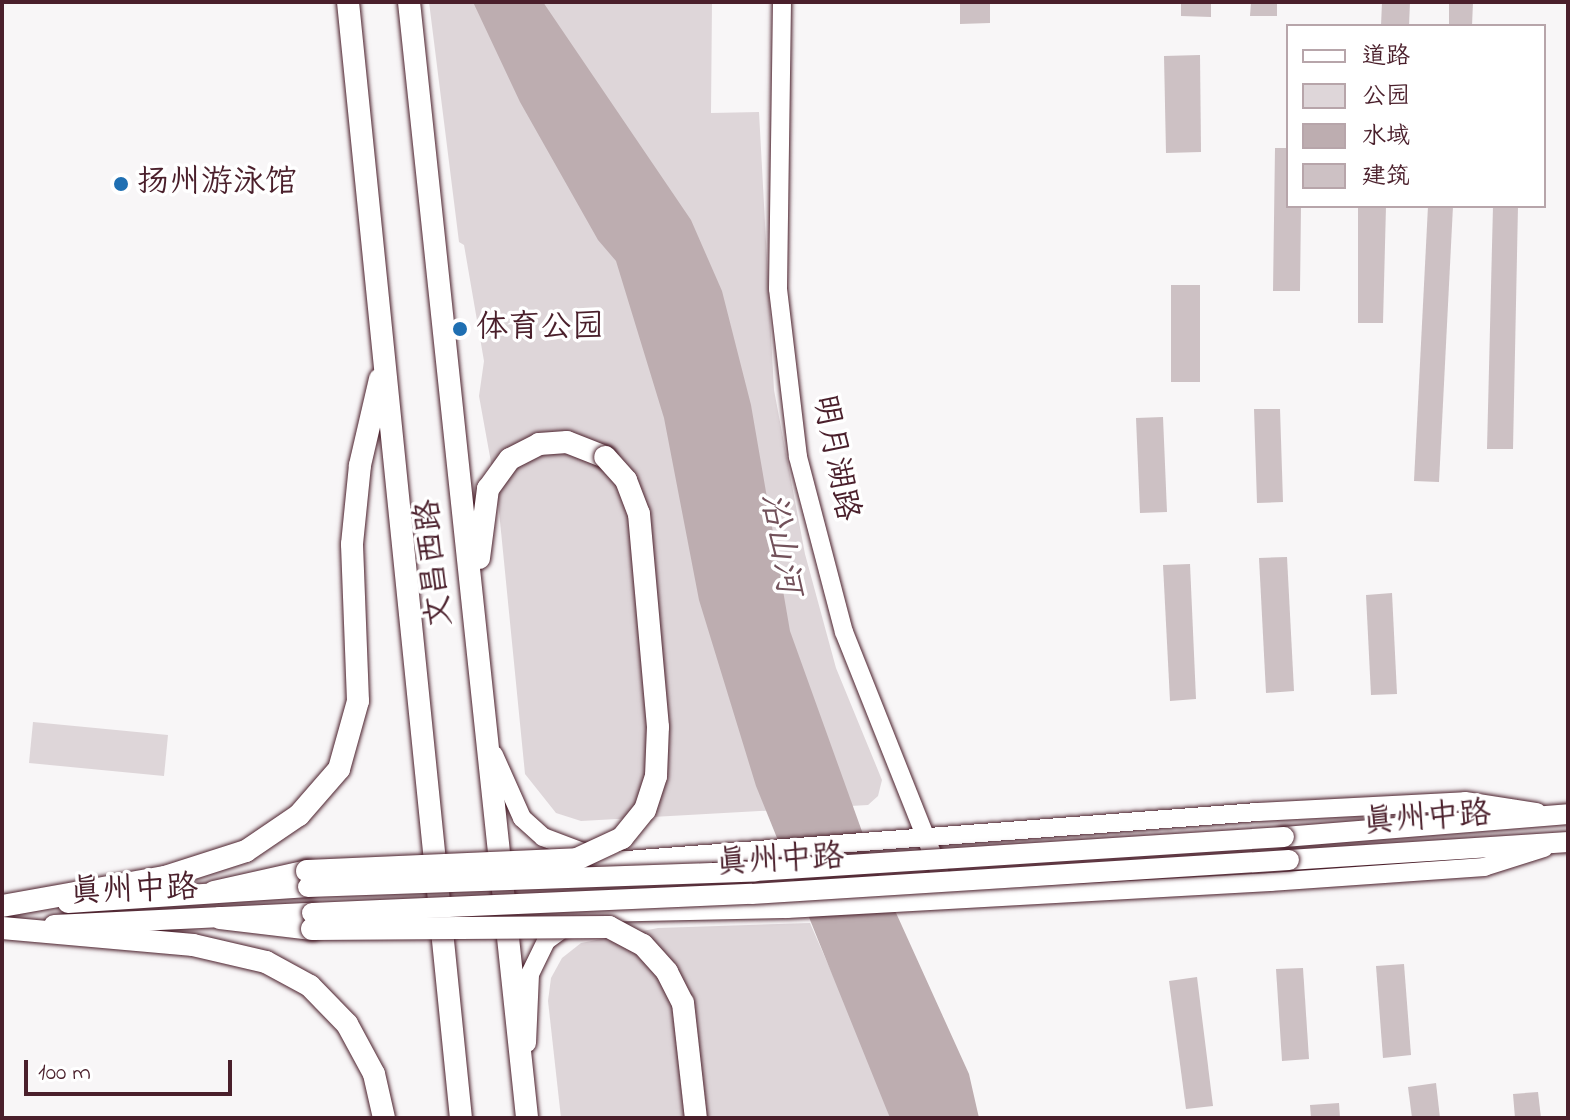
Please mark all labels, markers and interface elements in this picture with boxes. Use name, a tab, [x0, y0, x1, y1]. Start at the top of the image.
legend	[1286, 24, 1546, 208]
text: 道路	[1362, 40, 1410, 75]
text: 公园	[1362, 80, 1410, 115]
text: 水域	[1362, 120, 1410, 155]
text: 建筑	[1362, 160, 1410, 195]
place label: 扬州游泳馆	[137, 165, 297, 203]
marker: 扬州游泳馆	[112, 175, 130, 193]
place label: 体育公园	[476, 310, 604, 348]
marker: 体育公园	[451, 320, 469, 338]
street label: 明月湖路	[803, 392, 865, 524]
water label: 沿山河	[750, 490, 808, 598]
street label: 文昌西路	[410, 497, 462, 629]
street label: 真州中路	[1362, 796, 1492, 844]
street label: 真州中路	[715, 839, 845, 885]
street label: 真州中路	[69, 871, 199, 913]
scale bar	[28, 1044, 236, 1094]
text: 100 m	[38, 1056, 91, 1091]

